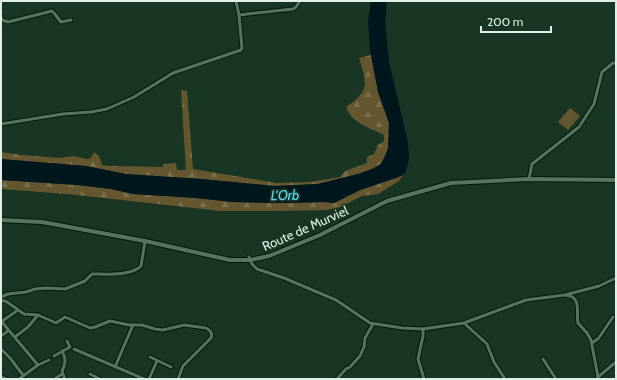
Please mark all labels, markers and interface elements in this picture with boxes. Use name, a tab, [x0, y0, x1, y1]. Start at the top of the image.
scale bar	[481, 8, 551, 34]
text: 200 m	[487, 14, 523, 29]
water label: L'Orb	[271, 186, 299, 204]
street label: Route de Murviel	[260, 202, 350, 254]

